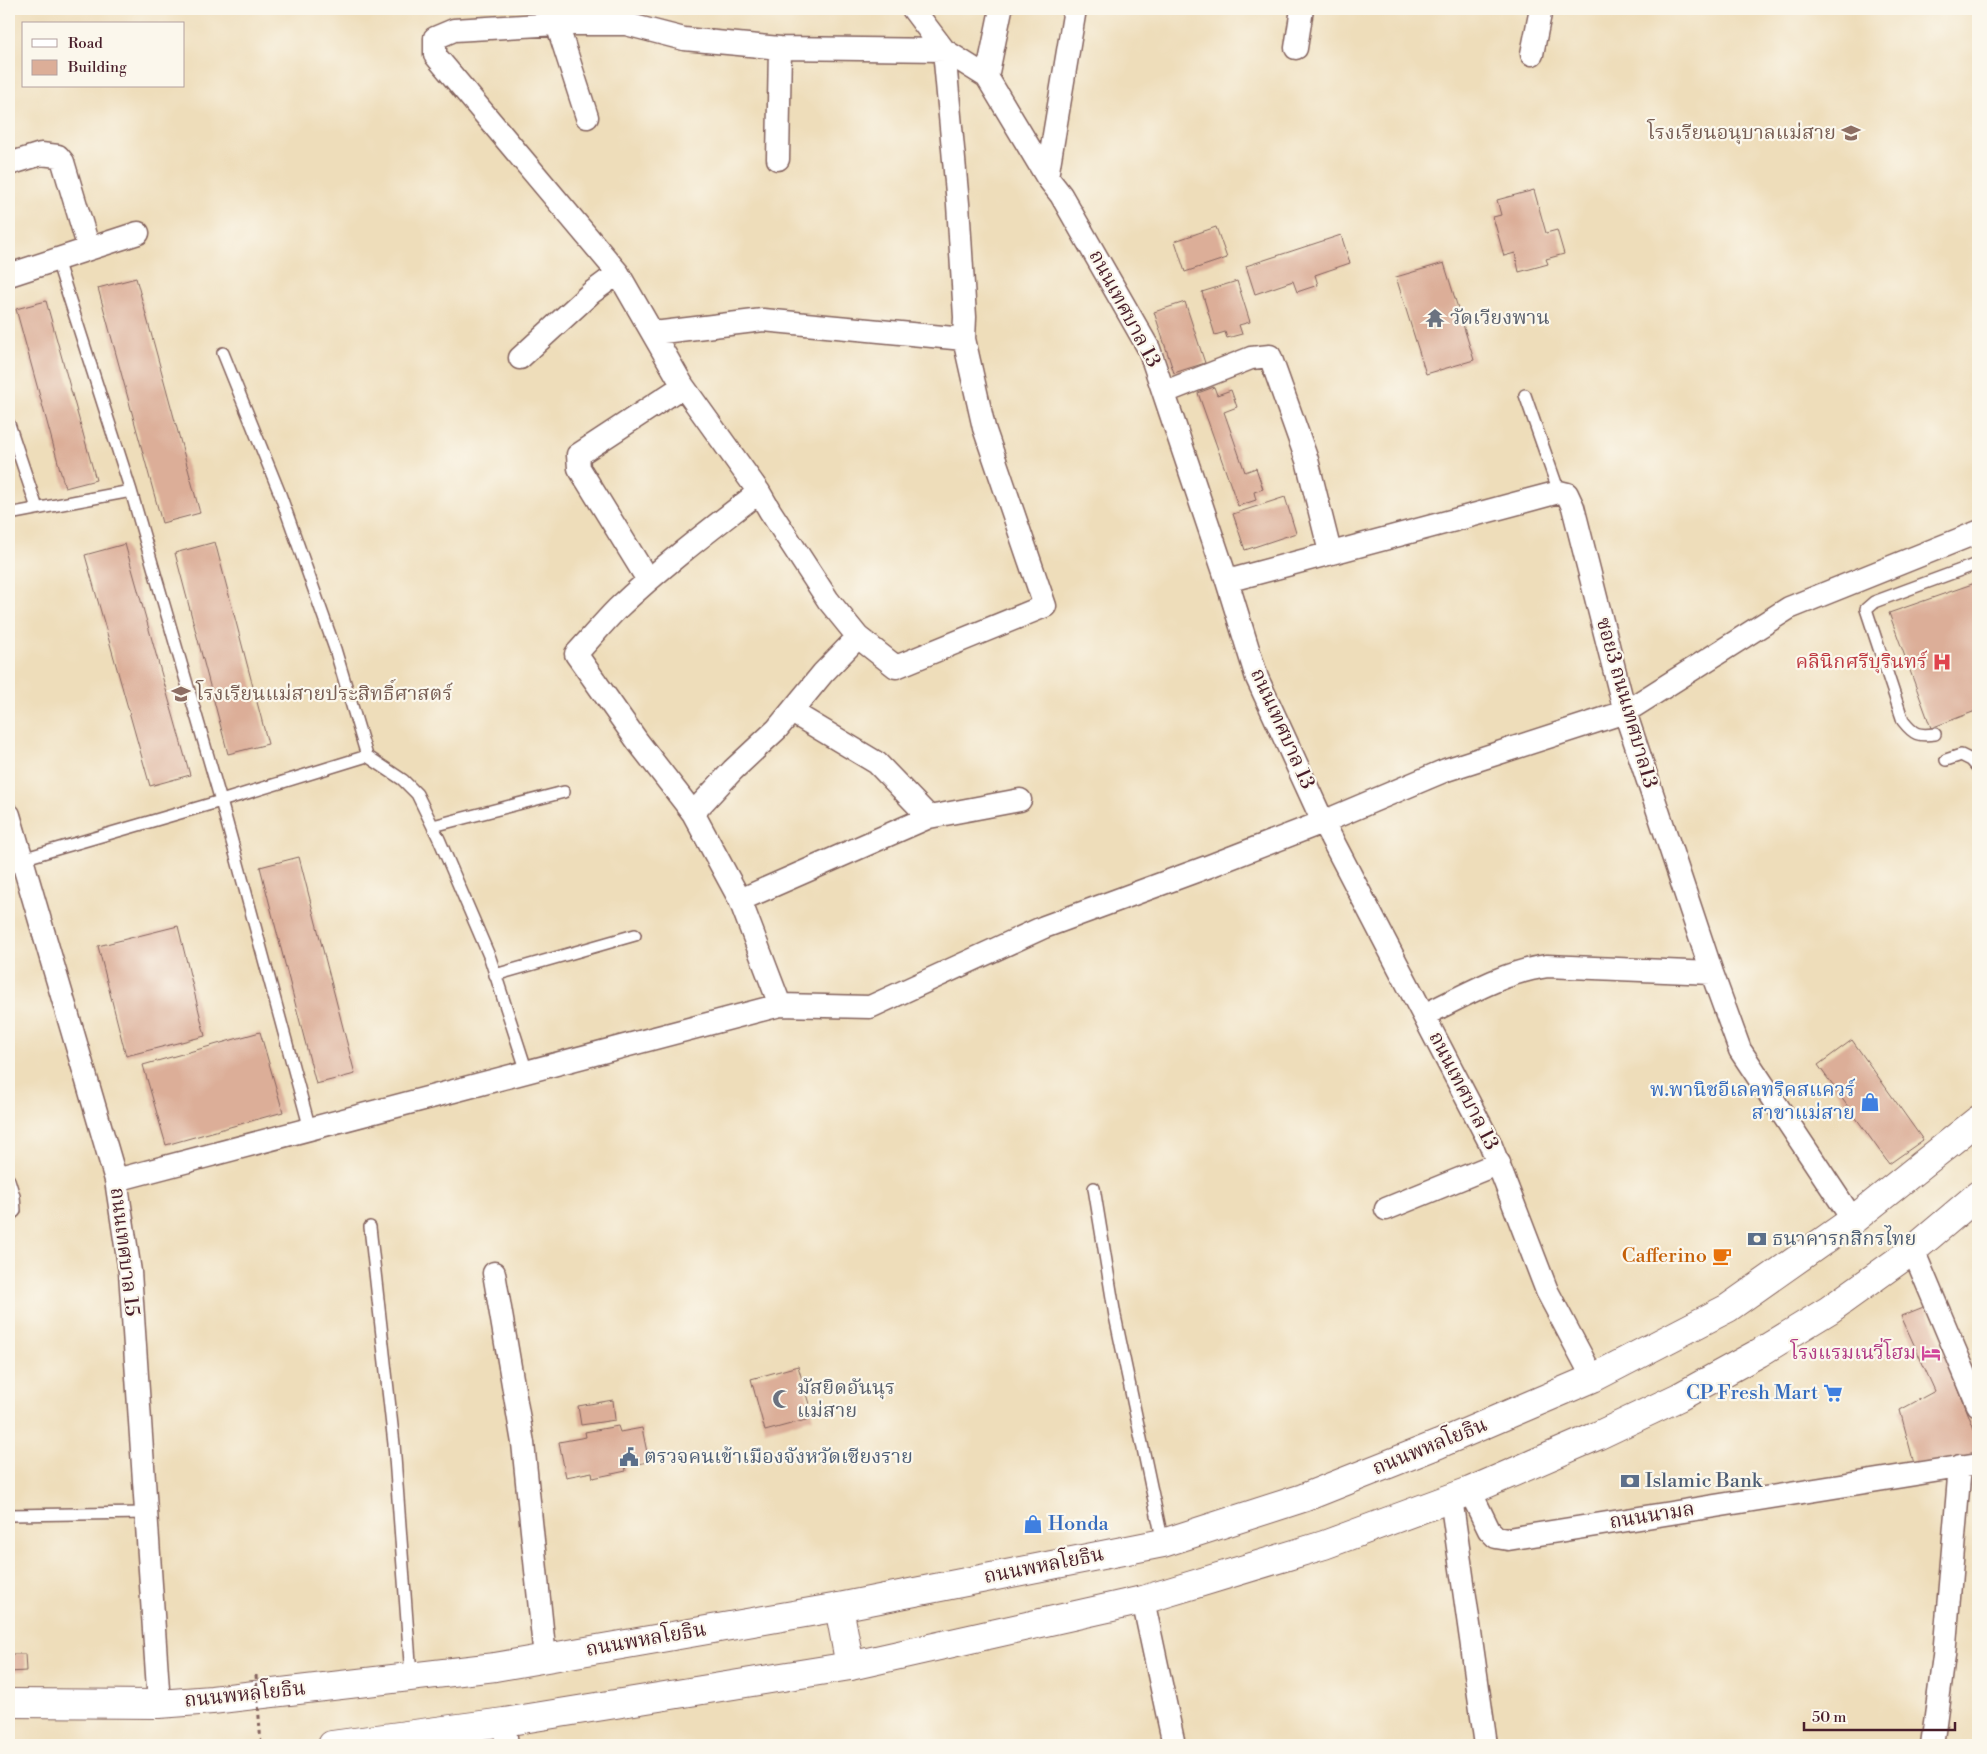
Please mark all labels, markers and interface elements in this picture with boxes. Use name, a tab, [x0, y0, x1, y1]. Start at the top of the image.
legend	[22, 22, 185, 88]
text: Road	[68, 34, 103, 53]
text: Building	[67, 58, 127, 77]
place label: โรงเรียนอนุบาลแม่สาย	[1646, 118, 1836, 146]
school or university icon: โรงเรียนอนุบาลแม่สาย	[1840, 122, 1862, 144]
street label: ถนนเทศบาล 13	[1083, 246, 1165, 372]
place label: วัดเวียงพาน	[1450, 306, 1550, 331]
temple icon: วัดเวียงพาน	[1424, 307, 1446, 329]
street label: ซอย3 ถนนเทศบาล13	[1590, 615, 1662, 791]
place label: คลินิกศรีบุรินทร์	[1795, 650, 1928, 675]
hospital icon: คลินิกศรีบุรินทร์	[1931, 651, 1953, 673]
street label: ถนนเทศบาล 13	[1244, 665, 1320, 793]
place label: โรงเรียนแม่สายประสิทธิ์ศาสตร์	[195, 678, 453, 707]
school or university icon: โรงเรียนแม่สายประสิทธิ์ศาสตร์	[170, 683, 192, 705]
street label: ถนนเทศบาล 13	[1422, 1028, 1504, 1154]
place label: พ.พานิชอีเลคทริคสแควร์ สาขาแม่สาย	[1650, 1078, 1856, 1126]
shop icon: พ.พานิชอีเลคทริคสแควร์ สาขาแม่สาย	[1859, 1091, 1881, 1113]
street label: ถนนเทศบาล 15	[104, 1186, 144, 1318]
place label: ธนาคารกสิกรไทย	[1772, 1225, 1917, 1252]
bank icon: ธนาคารกสิกรไทย	[1746, 1228, 1768, 1250]
place label: Cafferino	[1622, 1244, 1707, 1269]
cafe icon: Cafferino	[1711, 1245, 1733, 1267]
place label: โรงแรมเนวี่โฮม	[1790, 1337, 1916, 1366]
hotel icon: โรงแรมเนวี่โฮม	[1920, 1342, 1942, 1364]
place label: มัสยิดอันนุร แม่สาย	[797, 1376, 895, 1424]
place label: CP Fresh Mart	[1686, 1381, 1818, 1406]
supermarket icon: CP Fresh Mart	[1822, 1382, 1844, 1404]
mosque icon: มัสยิดอันนุร แม่สาย	[771, 1388, 793, 1410]
street label: ถนนพหลโยธิน	[1368, 1410, 1491, 1481]
place label: ตรวจคนเข้าเมืองจังหวัดเชียงราย	[644, 1445, 913, 1470]
public building icon: ตรวจคนเข้าเมืองจังหวัดเชียงราย	[618, 1446, 640, 1468]
place label: Islamic Bank	[1645, 1469, 1764, 1494]
bank icon: Islamic Bank	[1619, 1470, 1641, 1492]
street label: ถนนนามล	[1608, 1497, 1696, 1535]
place label: Honda	[1048, 1512, 1110, 1537]
shop icon: Honda	[1022, 1513, 1044, 1535]
street label: ถนนพหลโยธิน	[981, 1539, 1106, 1590]
street label: ถนนพหลโยธิน	[583, 1614, 708, 1663]
street label: ถนนพหลโยธิน	[183, 1673, 307, 1714]
scale bar	[1804, 1699, 1956, 1731]
text: 50 m	[1812, 1708, 1846, 1727]

